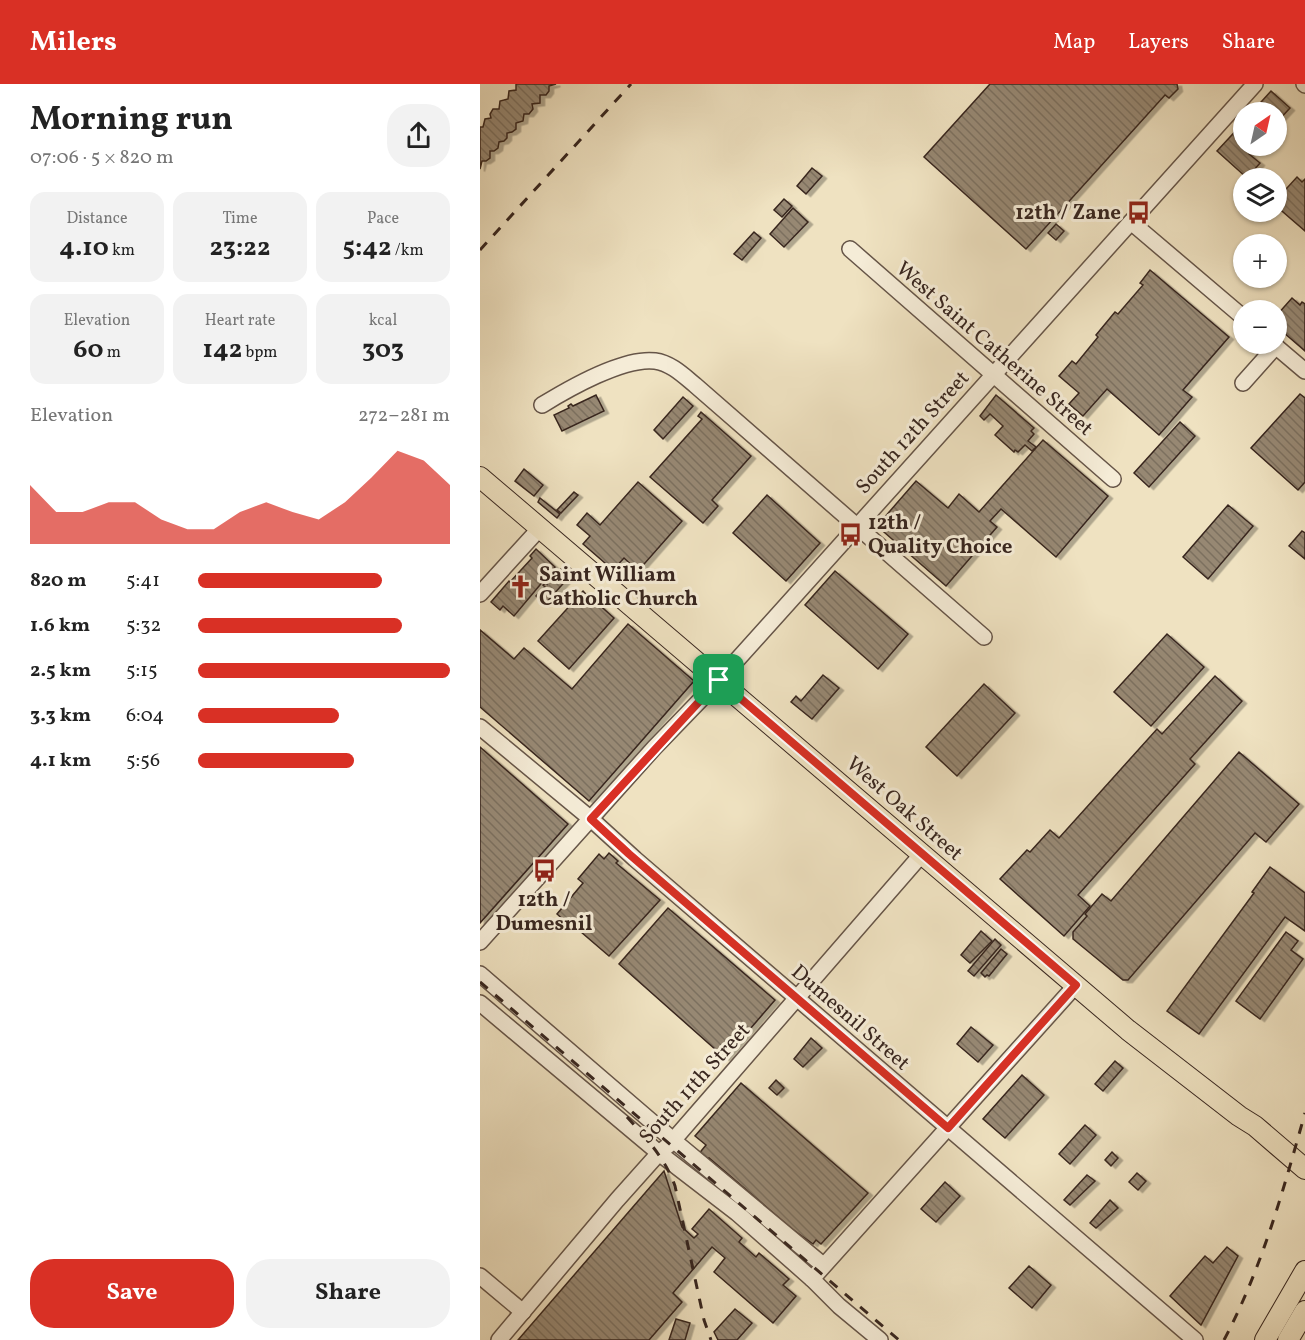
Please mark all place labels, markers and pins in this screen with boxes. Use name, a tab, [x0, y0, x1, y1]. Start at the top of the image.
place label: 12th / Zane	[1015, 199, 1121, 228]
bus stop icon: 12th / Zane	[1126, 199, 1152, 225]
place label: 12th / Quality Choice	[868, 509, 1012, 562]
bus stop icon: 12th / Quality Choice	[837, 521, 863, 547]
place label: Saint William Catholic Church	[539, 561, 698, 614]
church icon: Saint William Catholic Church	[508, 573, 534, 599]
pin	[693, 654, 744, 705]
bus stop icon: 12th / Dumesnil	[531, 858, 557, 884]
place label: 12th / Dumesnil	[496, 886, 592, 939]

